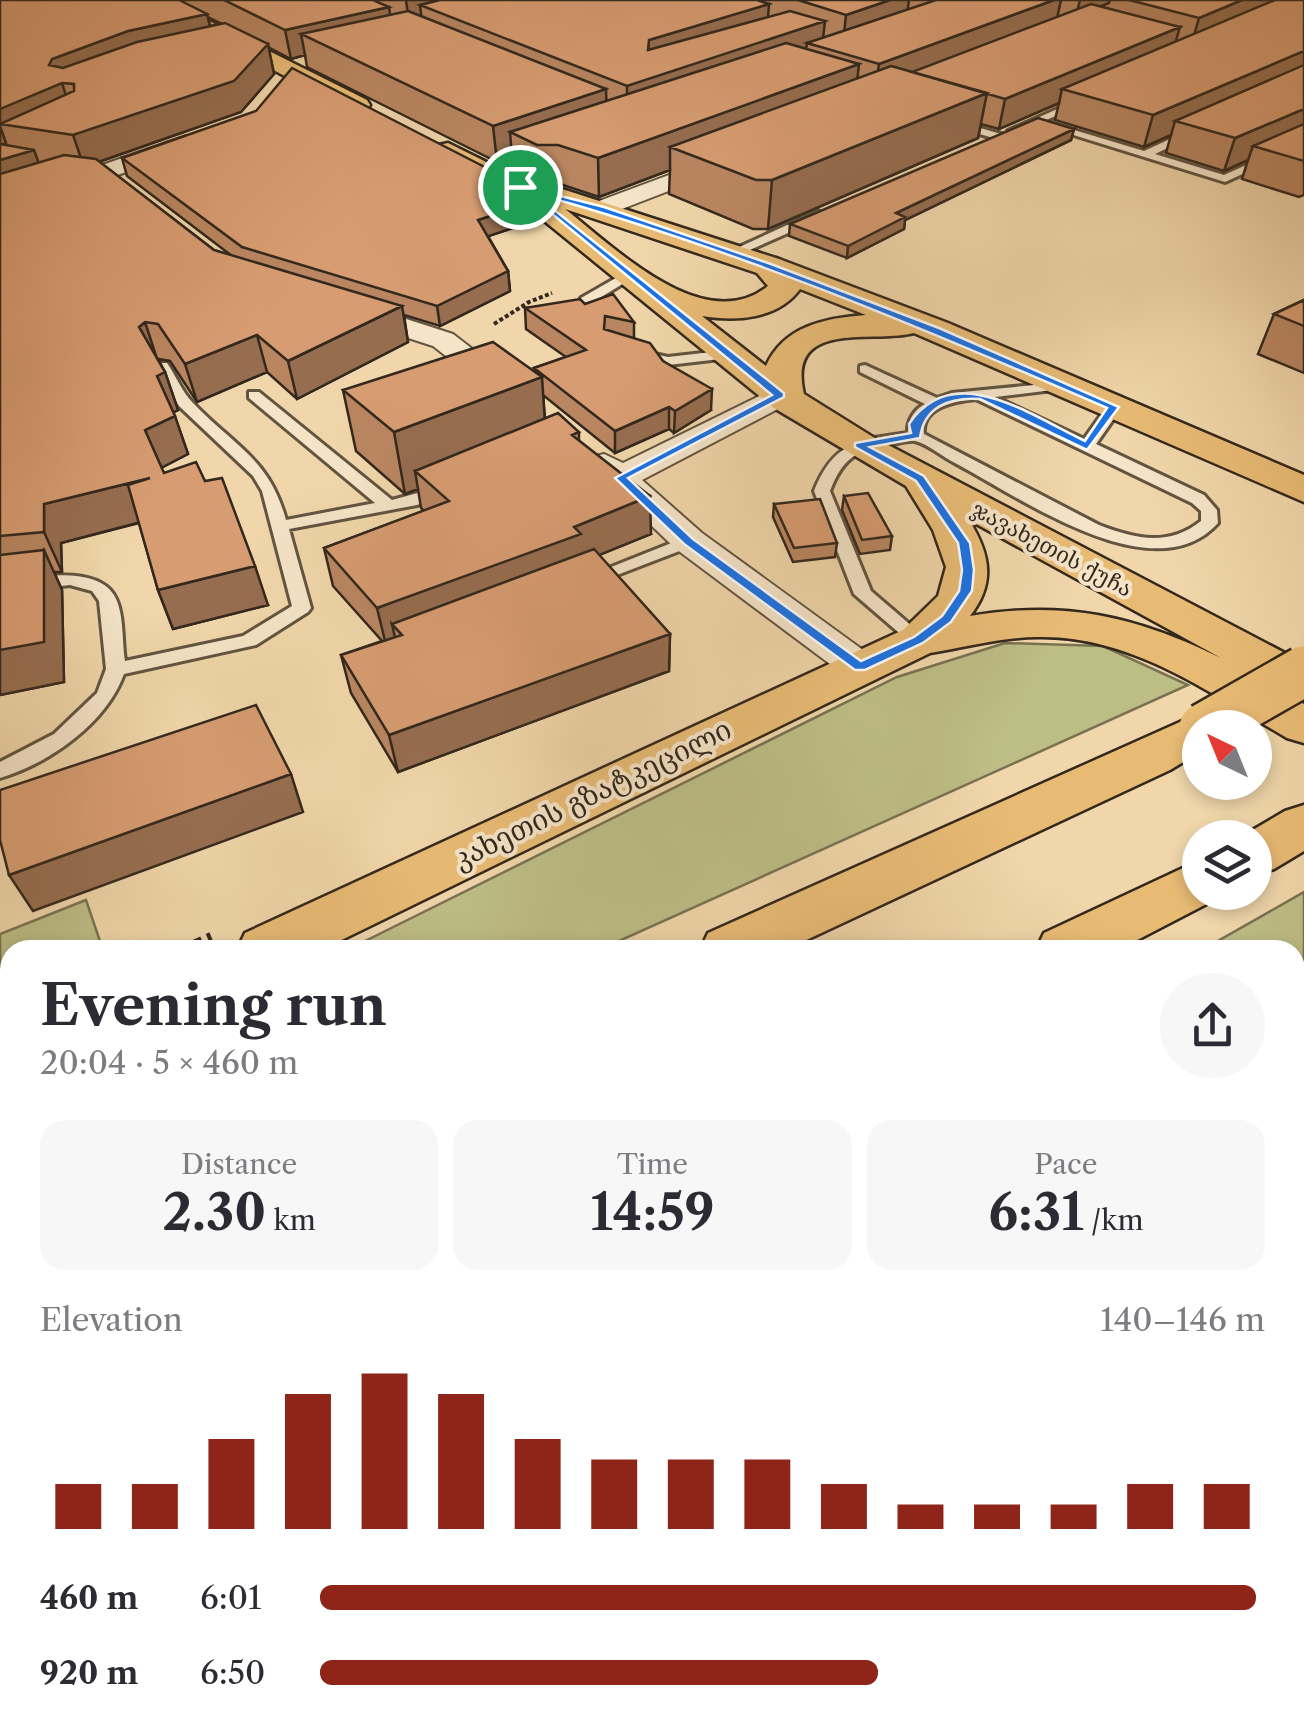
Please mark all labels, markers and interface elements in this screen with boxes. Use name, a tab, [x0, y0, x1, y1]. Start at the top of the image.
pin	[478, 145, 563, 230]
icon: arrive	[493, 160, 548, 215]
street label: ჯავახეთის ქუჩა	[967, 495, 1137, 603]
north arrow	[1182, 710, 1272, 800]
map controls	[1182, 710, 1272, 910]
street label: კახეთის გზატკეცილი	[447, 712, 737, 876]
button: layers	[1182, 820, 1272, 910]
text: Evening run	[40, 972, 387, 1039]
button: share	[1160, 973, 1265, 1078]
text: 20:04 · 5 × 460 m	[40, 1043, 298, 1082]
text: Distance	[181, 1147, 297, 1181]
text: Time	[617, 1147, 688, 1181]
text: Pace	[1034, 1147, 1097, 1181]
text: 2.30	[163, 1181, 266, 1243]
text: 14:59	[590, 1181, 715, 1243]
text: 6:31	[988, 1181, 1084, 1243]
text: km	[266, 1203, 316, 1237]
text: /km	[1084, 1203, 1143, 1237]
text: Elevation	[40, 1300, 183, 1339]
text: 140–146 m	[1100, 1300, 1265, 1339]
text: 460 m	[40, 1578, 138, 1617]
text: 6:01	[200, 1578, 261, 1617]
text: 920 m	[40, 1653, 138, 1692]
text: 6:50	[200, 1653, 265, 1692]

